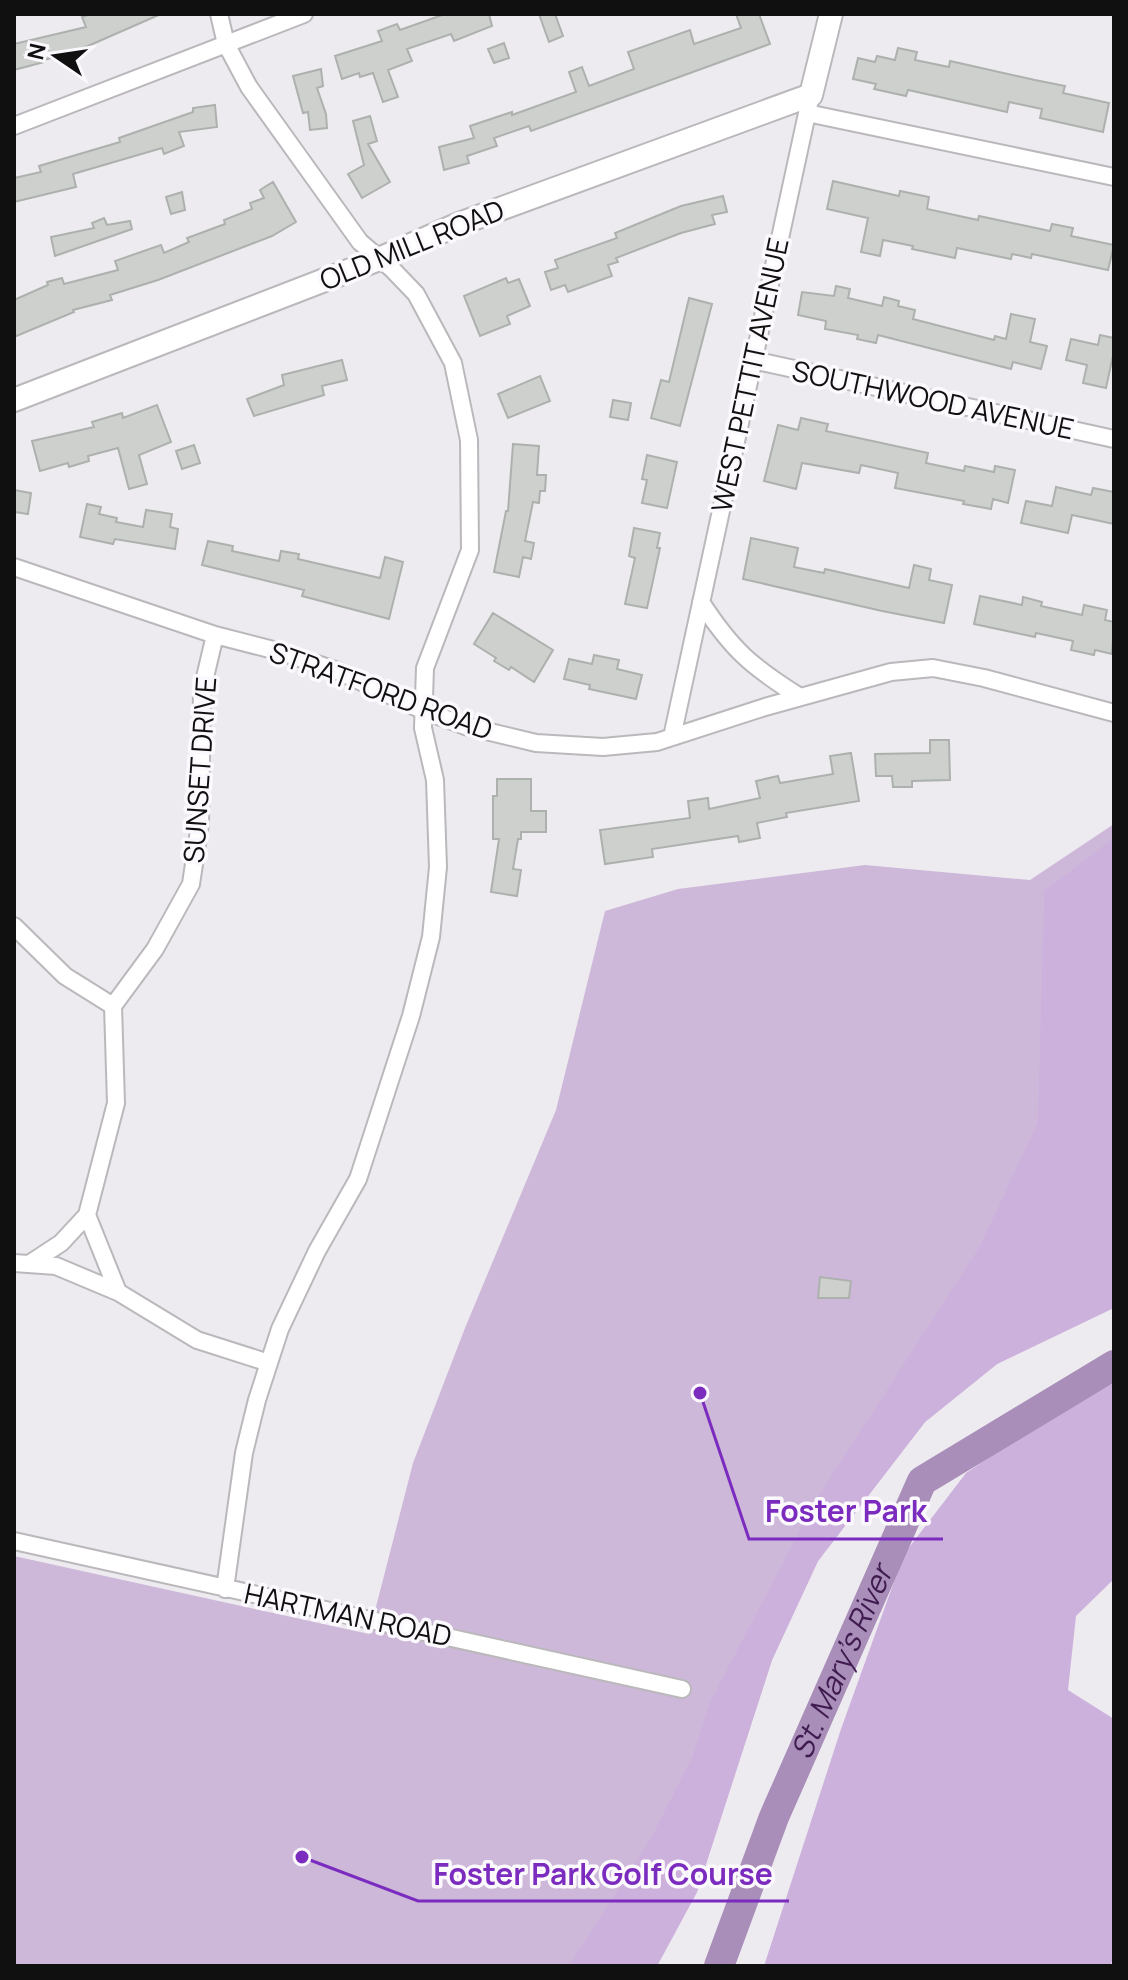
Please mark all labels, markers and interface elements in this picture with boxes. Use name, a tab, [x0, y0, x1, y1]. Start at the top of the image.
north arrow	[16, 16, 96, 96]
text: N	[20, 40, 53, 63]
street label: OLD MILL ROAD	[314, 190, 509, 298]
street label: WEST PETTIT AVENUE	[701, 234, 797, 515]
street label: SOUTHWOOD AVENUE	[789, 351, 1078, 447]
street label: STRATFORD ROAD	[265, 632, 498, 748]
street label: SUNSET DRIVE	[174, 676, 224, 864]
callout: Foster Park	[749, 1485, 943, 1539]
text: Foster Park	[765, 1490, 928, 1531]
water label: St. Mary's River	[780, 1555, 903, 1765]
street label: HARTMAN ROAD	[241, 1573, 455, 1655]
callout: Foster Park Golf Course	[418, 1847, 789, 1901]
text: Foster Park Golf Course	[433, 1853, 773, 1894]

